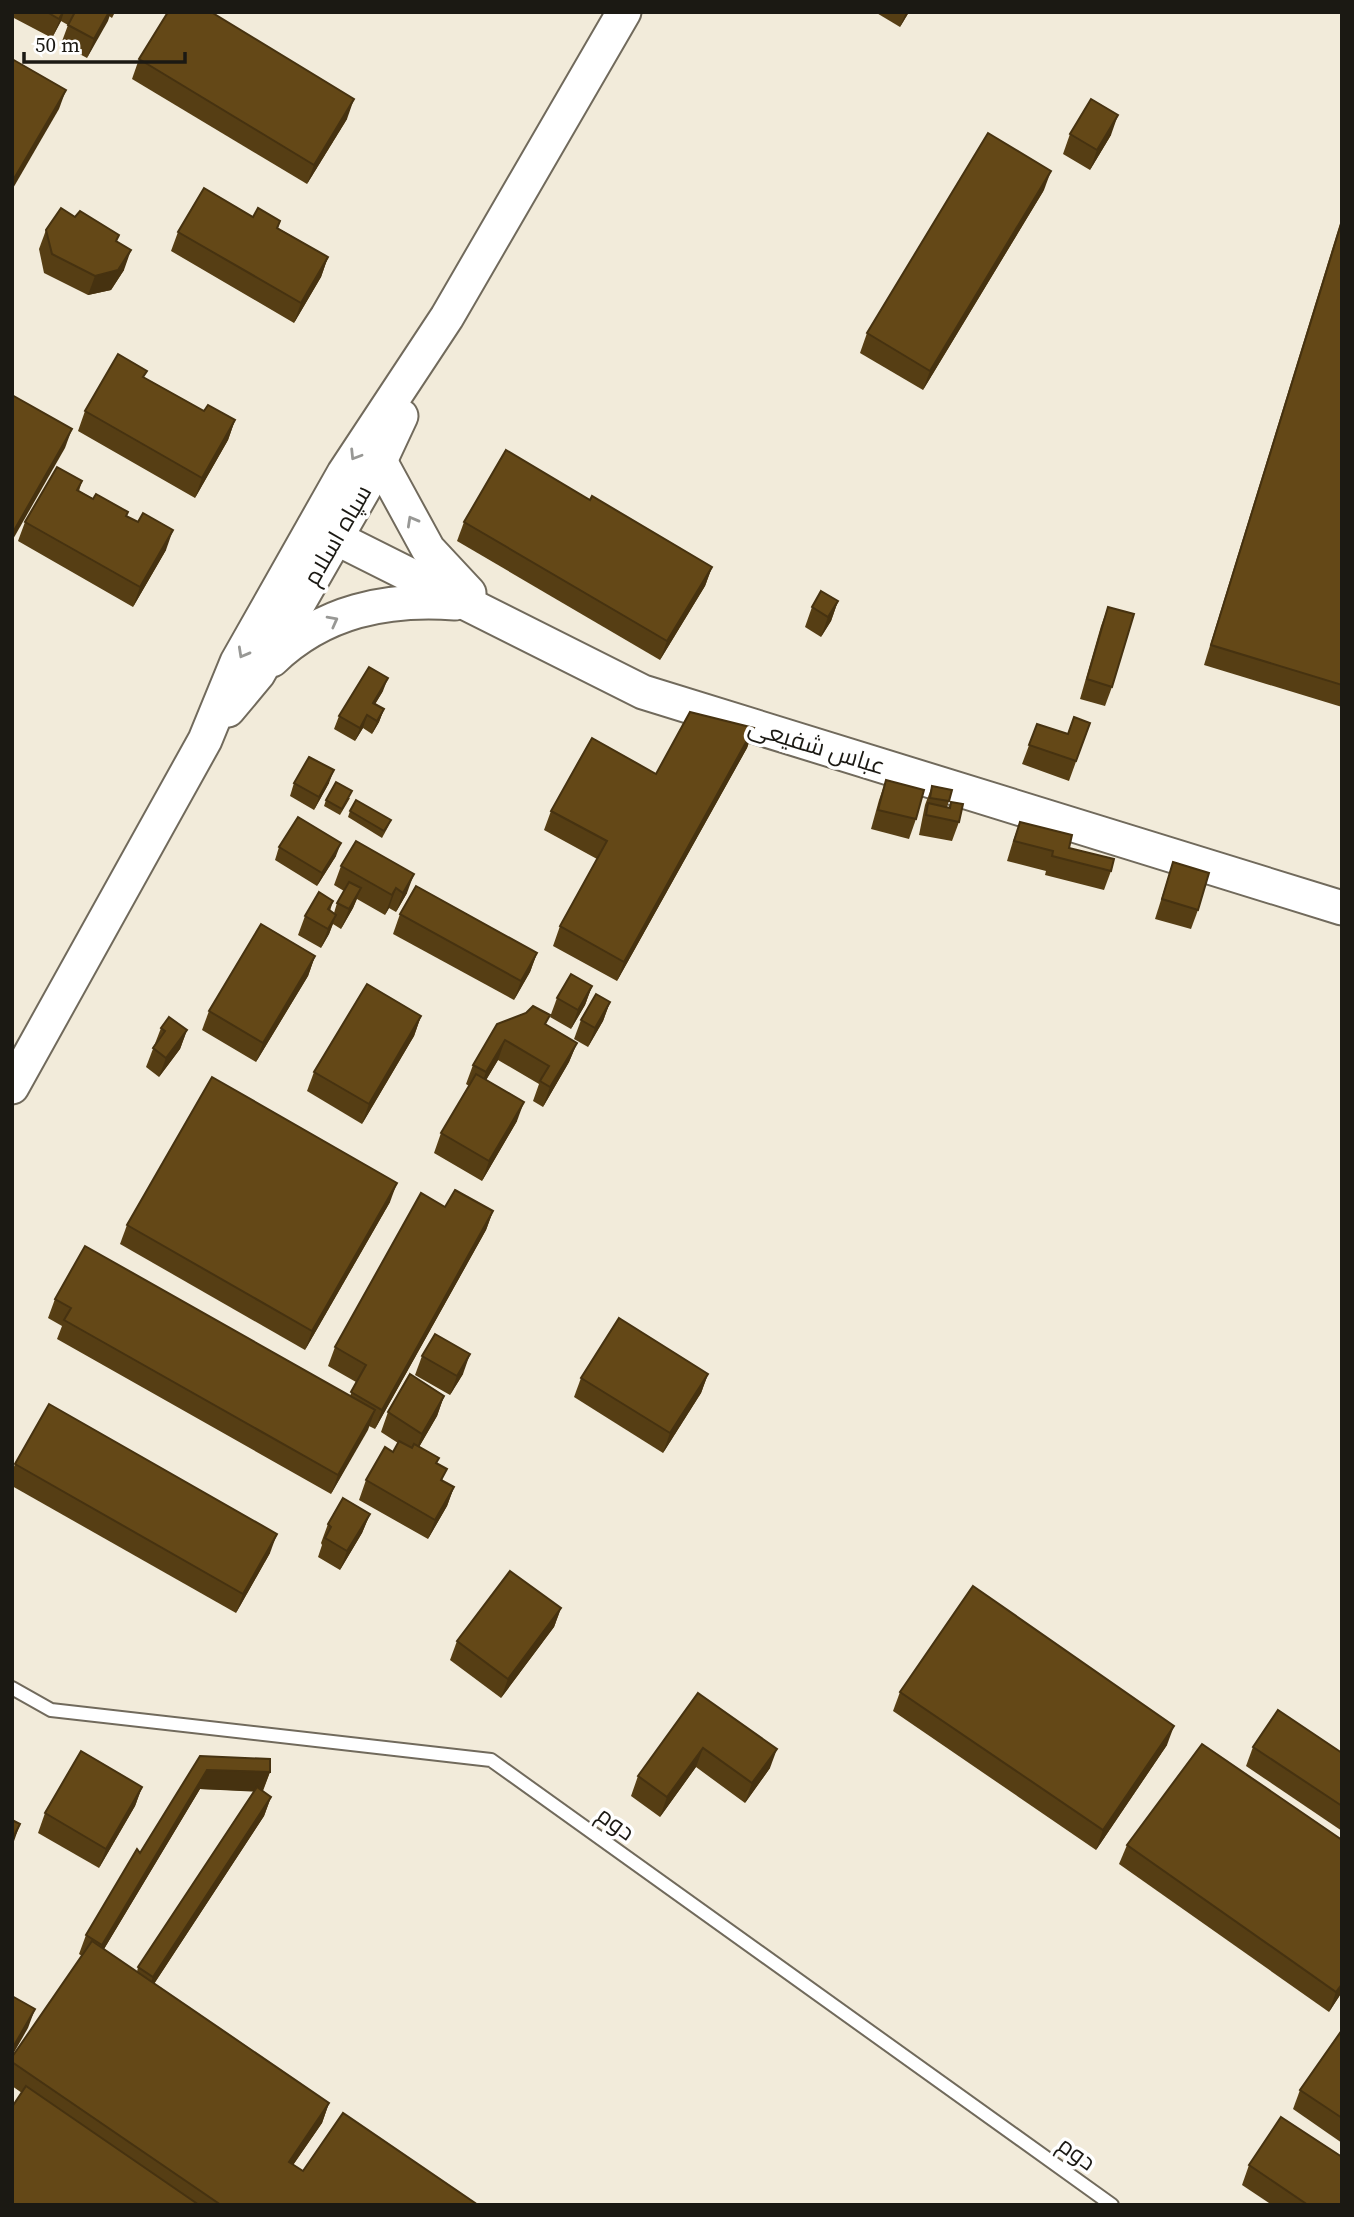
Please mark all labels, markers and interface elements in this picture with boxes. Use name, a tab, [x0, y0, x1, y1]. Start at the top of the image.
scale bar	[24, 21, 186, 65]
text: 50 m	[35, 30, 80, 59]
one-way arrow	[351, 447, 364, 460]
street label: سپاه اسلام	[295, 479, 379, 591]
one-way arrow	[407, 515, 420, 528]
one-way arrow	[326, 615, 338, 629]
one-way arrow	[238, 645, 251, 658]
street label: عباس شفیعی	[744, 710, 890, 782]
street label: دوم	[590, 1798, 642, 1848]
street label: دوم	[1051, 2128, 1103, 2178]

